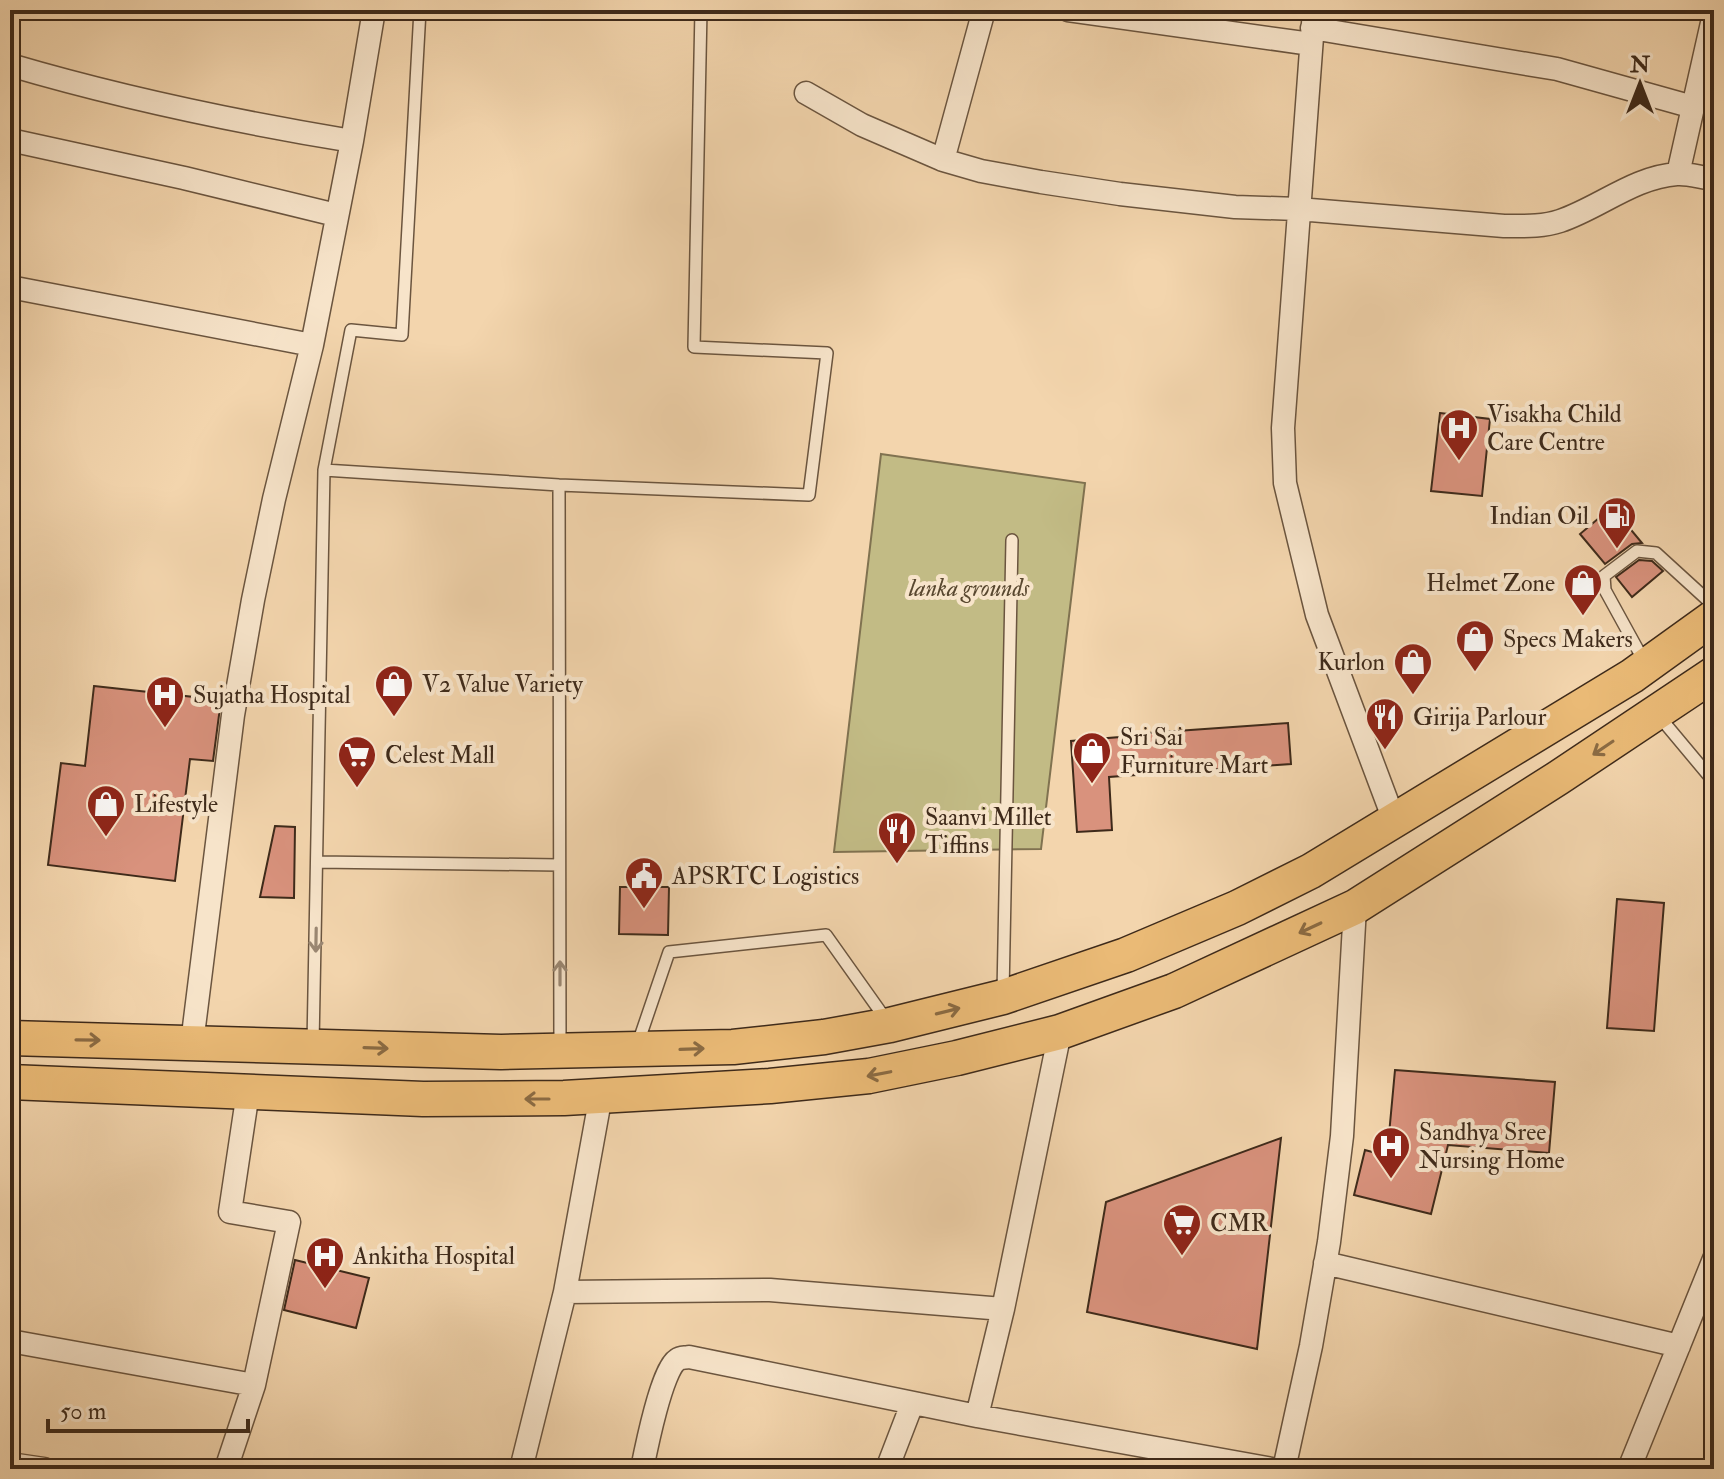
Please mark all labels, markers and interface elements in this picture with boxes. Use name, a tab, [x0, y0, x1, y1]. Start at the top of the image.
north arrow	[1600, 44, 1680, 124]
text: N	[1629, 51, 1650, 79]
place label: Visakha Child Care Centre	[1487, 399, 1622, 458]
hospital icon: Visakha Child Care Centre	[1438, 407, 1480, 462]
fuel station icon: Indian Oil	[1596, 495, 1638, 550]
place label: Indian Oil	[1489, 501, 1589, 532]
shop icon: Helmet Zone	[1562, 562, 1604, 617]
place label: Helmet Zone	[1426, 568, 1555, 599]
park label: lanka grounds	[908, 573, 1029, 604]
shop icon: Specs Makers	[1454, 618, 1496, 673]
place label: Specs Makers	[1503, 624, 1633, 655]
shop icon: Kurlon	[1392, 641, 1434, 696]
place label: Kurlon	[1317, 647, 1385, 678]
shop icon: V2 Value Variety	[373, 663, 415, 718]
place label: V2 Value Variety	[422, 669, 583, 700]
hospital icon: Sujatha Hospital	[144, 674, 186, 729]
place label: Sujatha Hospital	[193, 680, 351, 711]
restaurant icon: Girija Parlour	[1364, 696, 1406, 751]
place label: Girija Parlour	[1413, 702, 1546, 733]
place label: Sri Sai Furniture Mart	[1120, 722, 1268, 781]
shop icon: Sri Sai Furniture Mart	[1071, 730, 1113, 785]
supermarket icon: Celest Mall	[336, 734, 378, 789]
place label: Celest Mall	[385, 740, 495, 771]
one-way arrow	[1592, 740, 1614, 757]
shop icon: Lifestyle	[85, 783, 127, 838]
place label: Lifestyle	[134, 789, 218, 820]
place label: Saanvi Millet Tiffins	[925, 802, 1052, 861]
restaurant icon: Saanvi Millet Tiffins	[876, 810, 918, 865]
public building icon: APSRTC Logistics	[623, 855, 665, 910]
place label: APSRTC Logistics	[671, 861, 859, 892]
one-way arrow	[1298, 921, 1322, 936]
one-way arrow	[308, 926, 323, 953]
one-way arrow	[552, 960, 568, 987]
one-way arrow	[935, 1002, 961, 1017]
one-way arrow	[74, 1033, 101, 1048]
one-way arrow	[362, 1041, 389, 1056]
one-way arrow	[678, 1041, 705, 1056]
one-way arrow	[867, 1067, 893, 1082]
one-way arrow	[524, 1091, 551, 1106]
place label: Sandhya Sree Nursing Home	[1419, 1117, 1565, 1176]
hospital icon: Sandhya Sree Nursing Home	[1370, 1125, 1412, 1180]
supermarket icon: CMR	[1161, 1202, 1203, 1257]
place label: CMR	[1210, 1208, 1269, 1239]
hospital icon: Ankitha Hospital	[304, 1235, 346, 1290]
place label: Ankitha Hospital	[352, 1241, 515, 1272]
scale bar	[48, 1383, 248, 1433]
text: 50 m	[60, 1396, 107, 1427]

